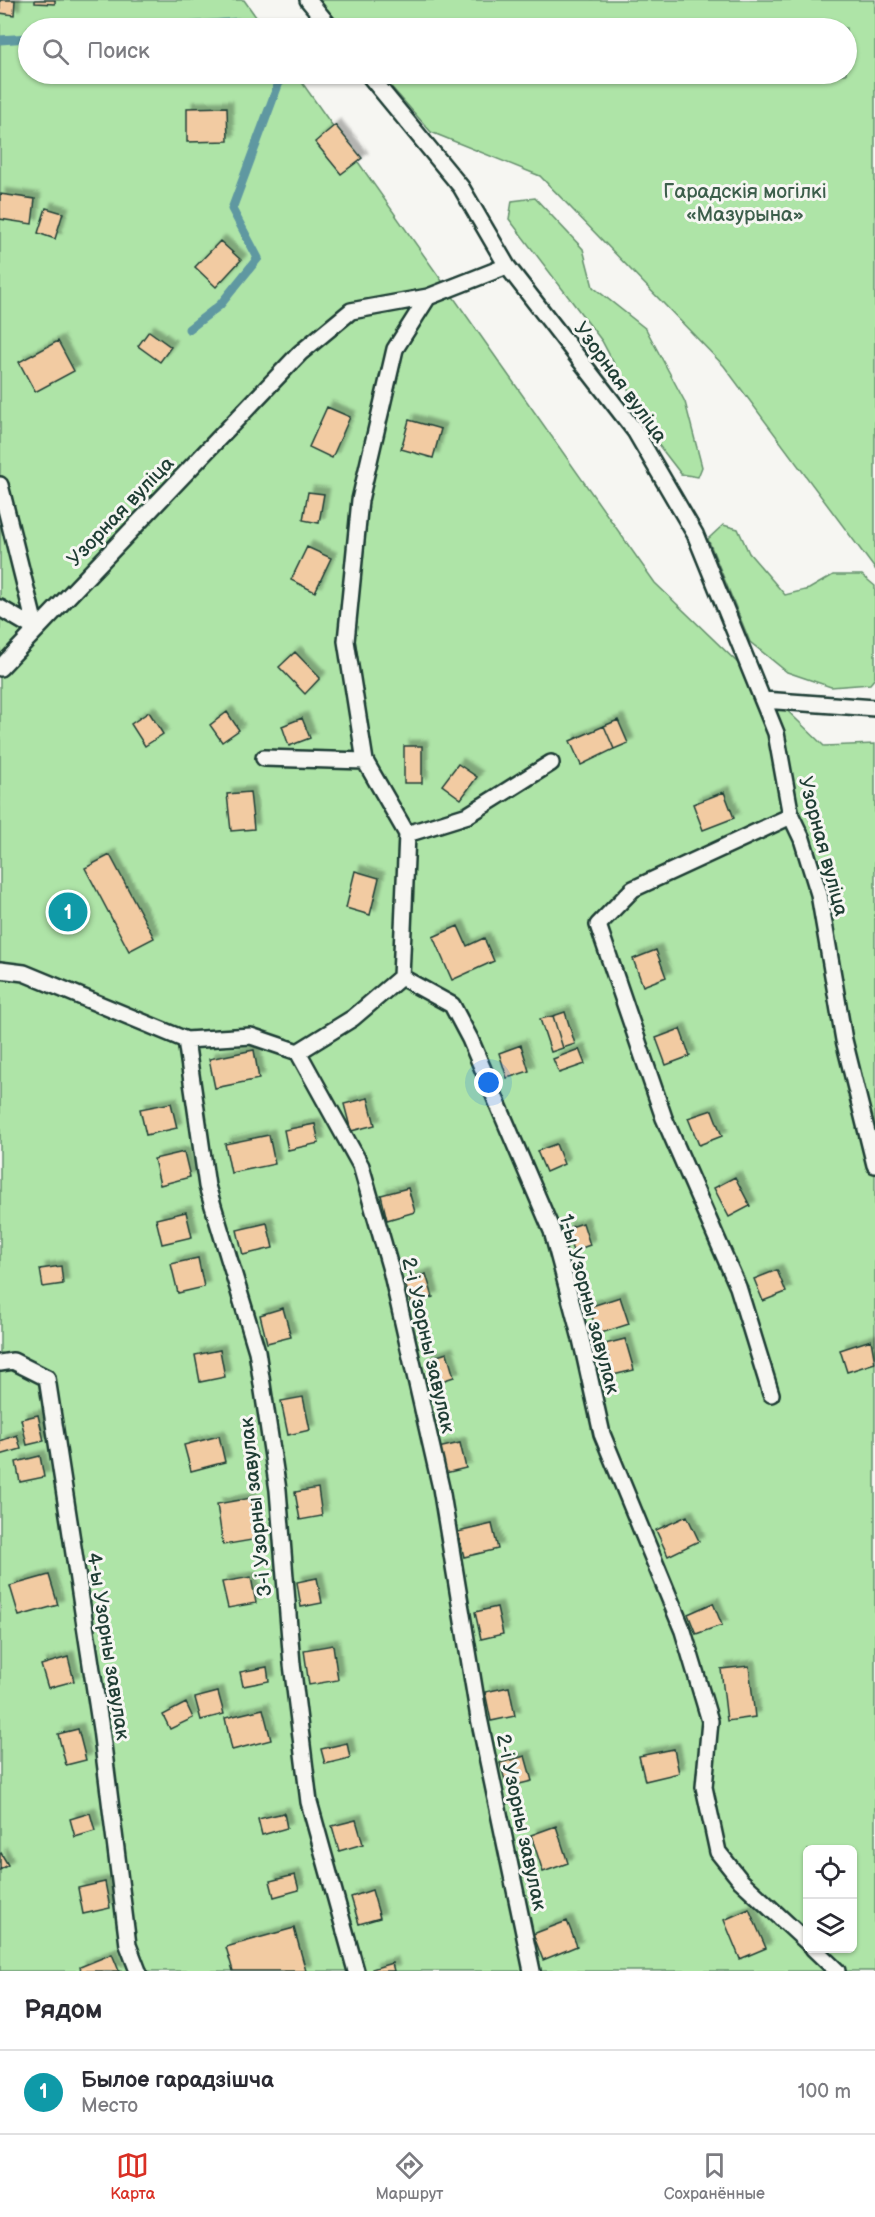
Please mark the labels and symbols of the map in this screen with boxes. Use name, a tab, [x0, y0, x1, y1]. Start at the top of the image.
park label: Гарадскія могілкі «Мазурына»	[663, 180, 827, 227]
street label: Узорная вуліца	[568, 317, 672, 448]
street label: Узорная вуліца	[62, 452, 179, 572]
street label: Узорная вуліца	[793, 774, 853, 919]
pin: 1	[48, 890, 88, 934]
your location	[474, 1068, 503, 1097]
street label: 1-ы Узорны завулак	[553, 1212, 625, 1397]
street label: 2-і Узорны завулак	[396, 1255, 460, 1436]
street label: 3-і Узорны завулак	[235, 1416, 277, 1598]
street label: 4-ы Узорны завулак	[81, 1551, 135, 1742]
street label: 2-і Узорны завулак	[491, 1732, 552, 1913]

